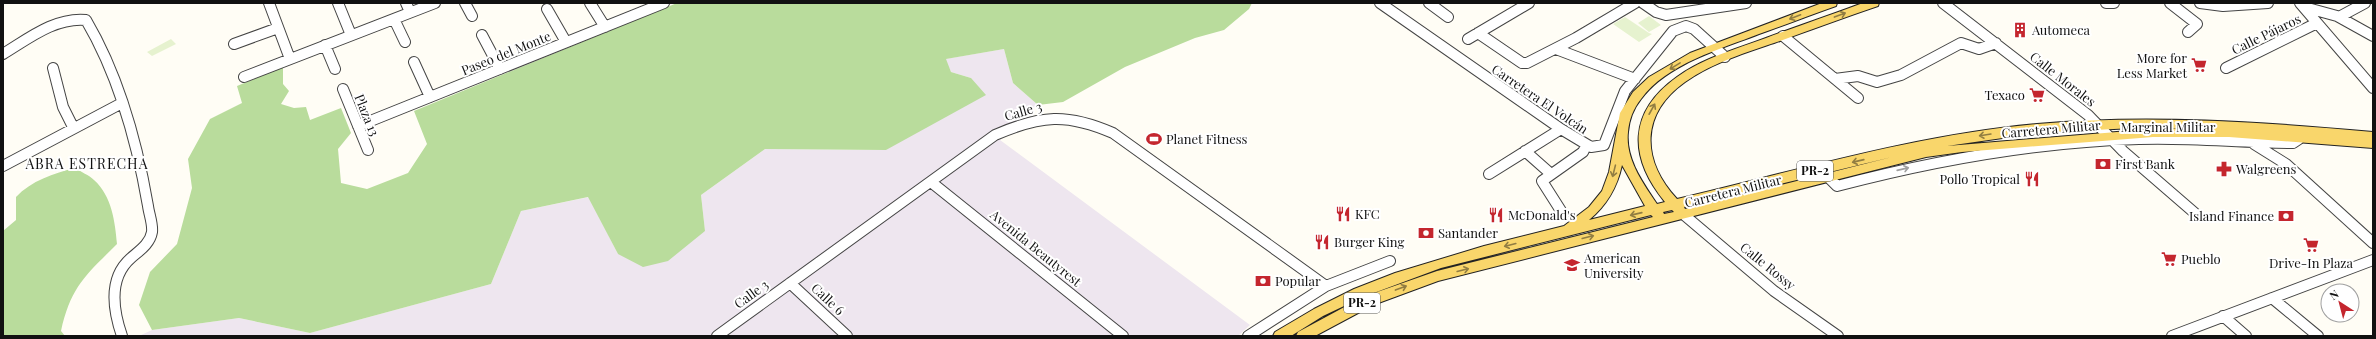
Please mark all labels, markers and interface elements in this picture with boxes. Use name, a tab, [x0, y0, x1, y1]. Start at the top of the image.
street label: Calle Pájaros	[2228, 9, 2303, 58]
one-way arrow	[1834, 11, 1846, 19]
one-way arrow	[1789, 13, 1801, 21]
building icon: Automeca	[2011, 21, 2029, 39]
place label: Automeca	[2031, 21, 2091, 38]
street label: Paseo del Monte	[459, 27, 553, 78]
street label: Calle Morales	[2027, 48, 2100, 110]
place label: More for Less Market	[2117, 49, 2187, 81]
supermarket icon: More for Less Market	[2190, 56, 2208, 74]
street label: Carretera El Volcán	[1489, 60, 1592, 137]
one-way arrow	[1669, 62, 1681, 70]
place label: Texaco	[1984, 86, 2025, 103]
supermarket icon: Texaco	[2028, 86, 2046, 104]
street label: Plaza 13	[351, 91, 384, 138]
street label: Calle 3	[1002, 97, 1044, 124]
one-way arrow	[1649, 103, 1656, 115]
street label: Carretera Militar	[2001, 116, 2101, 141]
street label: Marginal Militar	[2121, 118, 2216, 135]
sports icon: Planet Fitness	[1145, 130, 1163, 148]
place label: Planet Fitness	[1166, 130, 1248, 147]
one-way arrow	[1979, 131, 1992, 139]
district label: ABRA ESTRECHA	[25, 154, 148, 173]
bank icon: First Bank	[2094, 155, 2112, 173]
place label: First Bank	[2115, 155, 2176, 172]
one-way arrow	[1851, 157, 1864, 165]
pharmacy icon: Walgreens	[2215, 160, 2233, 178]
place label: Walgreens	[2235, 160, 2297, 177]
road number: PR-2	[1797, 161, 1833, 181]
one-way arrow	[1610, 164, 1618, 177]
one-way arrow	[1896, 164, 1909, 172]
street label: Carretera Militar	[1683, 170, 1783, 211]
place label: Pollo Tropical	[1940, 170, 2020, 187]
restaurant icon: Pollo Tropical	[2023, 170, 2041, 188]
street label: Avenida Beautyrest	[987, 205, 1086, 290]
restaurant icon: KFC	[1334, 205, 1352, 223]
place label: KFC	[1355, 205, 1380, 222]
restaurant icon: McDonald's	[1487, 206, 1505, 224]
place label: McDonald's	[1508, 206, 1576, 223]
place label: Island Finance	[2189, 207, 2274, 224]
bank icon: Island Finance	[2277, 207, 2295, 225]
one-way arrow	[1630, 211, 1643, 218]
bank icon: Santander	[1417, 224, 1435, 242]
place label: Santander	[1438, 224, 1498, 241]
restaurant icon: Burger King	[1313, 233, 1331, 251]
place label: Burger King	[1334, 233, 1404, 250]
one-way arrow	[1582, 233, 1595, 241]
supermarket icon: Drive-In Plaza	[2302, 236, 2320, 254]
street label: Calle Rossy	[1737, 238, 1800, 293]
one-way arrow	[1503, 242, 1516, 249]
place label: American University	[1583, 249, 1644, 281]
supermarket icon: Pueblo	[2160, 250, 2178, 268]
place label: Pueblo	[2181, 250, 2221, 267]
place label: Drive-In Plaza	[2269, 254, 2354, 271]
school or university icon: American University	[1563, 256, 1581, 274]
one-way arrow	[1456, 266, 1469, 273]
bank icon: Popular	[1254, 272, 1272, 290]
place label: Popular	[1275, 272, 1321, 289]
street label: Calle 3	[730, 275, 771, 312]
street label: Calle 6	[808, 279, 849, 318]
one-way arrow	[1394, 283, 1406, 291]
north arrow	[2320, 283, 2360, 323]
text: N	[2326, 286, 2341, 303]
road number: PR-2	[1344, 293, 1380, 313]

